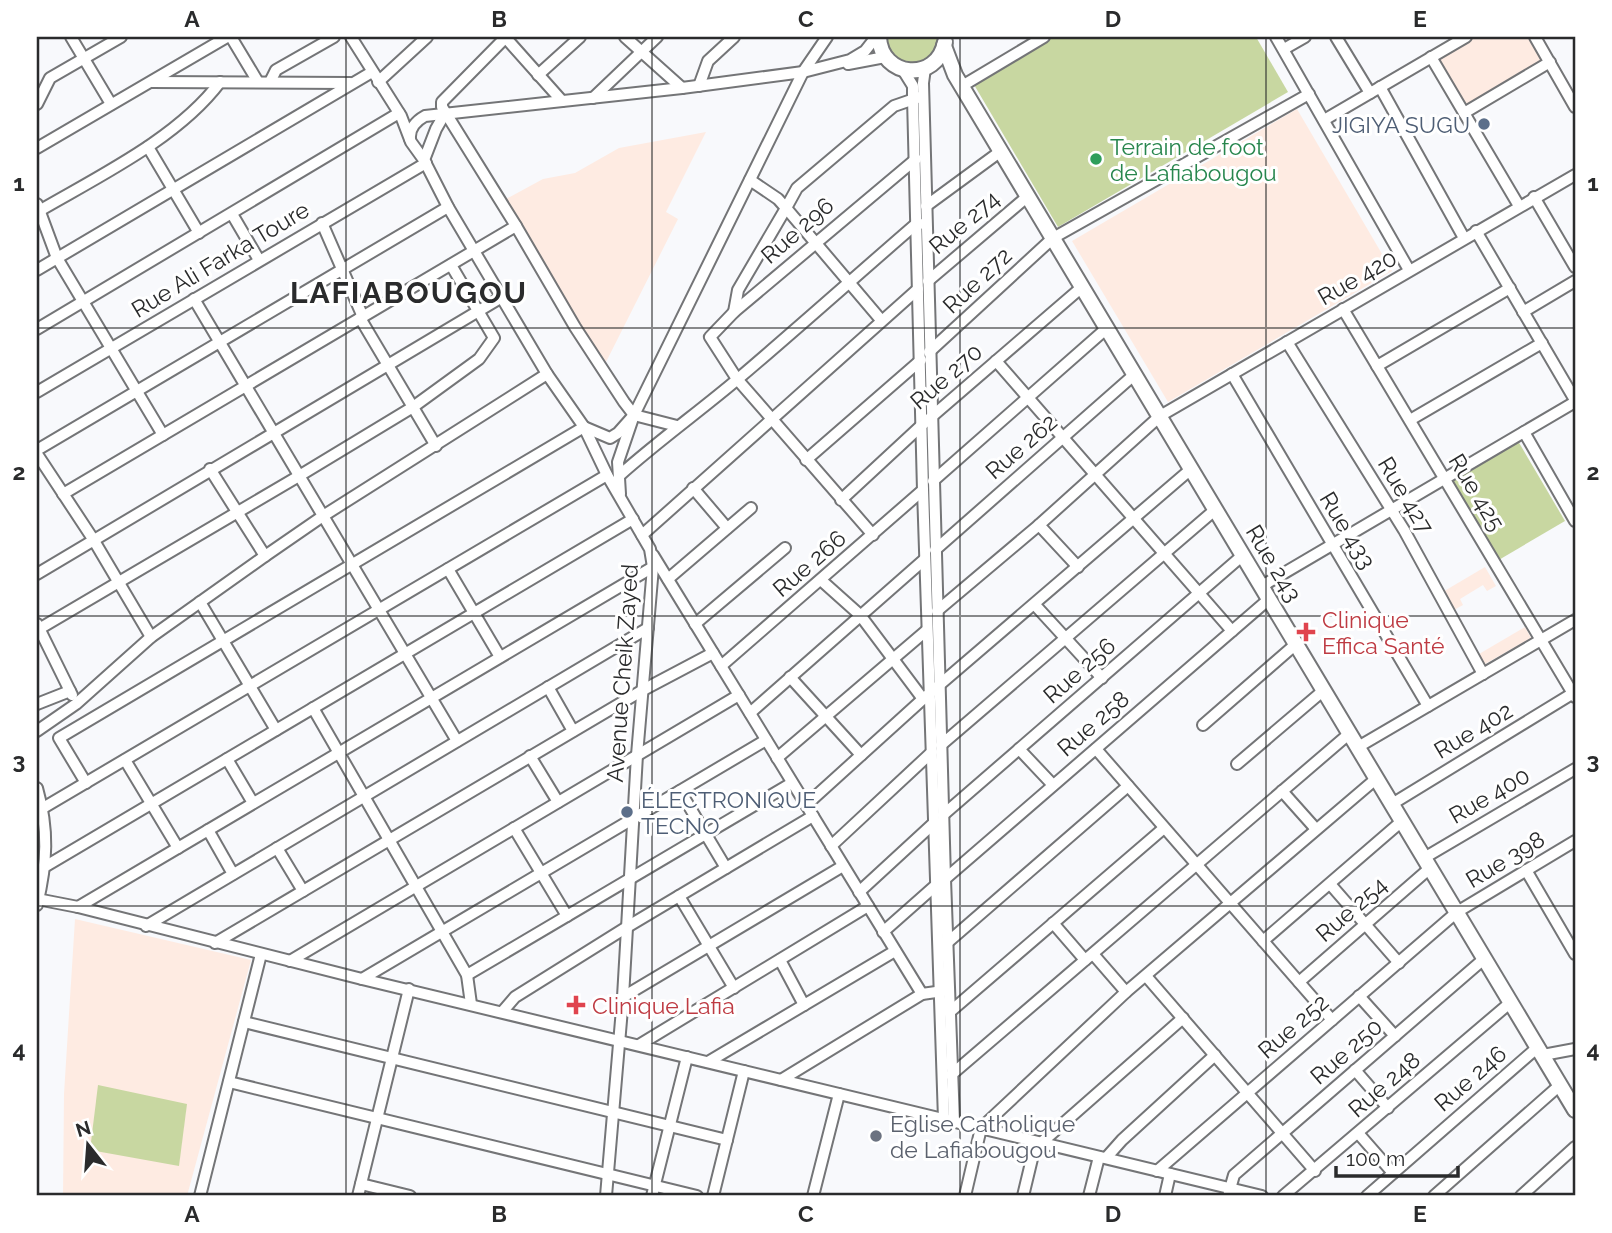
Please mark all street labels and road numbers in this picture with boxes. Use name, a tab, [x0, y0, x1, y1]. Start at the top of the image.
street label: Rue 274	[923, 185, 1005, 259]
street label: Rue 296	[755, 191, 839, 269]
street label: Rue Ali Farka Toure	[126, 195, 314, 323]
street label: Rue 272	[937, 241, 1017, 319]
street label: Rue 420	[1313, 244, 1401, 310]
street label: Rue 270	[905, 338, 987, 414]
street label: Rue 262	[980, 408, 1062, 484]
street label: Rue 425	[1444, 449, 1510, 535]
street label: Rue 427	[1373, 452, 1440, 539]
street label: Rue 433	[1315, 487, 1381, 573]
street label: Rue 243	[1241, 520, 1307, 606]
street label: Rue 266	[767, 524, 851, 602]
street label: Avenue Cheik Zayed	[601, 563, 643, 783]
street label: Rue 256	[1038, 632, 1120, 708]
street label: Rue 258	[1052, 685, 1134, 761]
street label: Rue 402	[1429, 696, 1517, 764]
street label: Rue 400	[1444, 761, 1534, 829]
street label: Rue 398	[1461, 825, 1549, 893]
street label: Rue 254	[1310, 871, 1392, 947]
street label: Rue 252	[1252, 988, 1334, 1064]
street label: Rue 250	[1305, 1012, 1387, 1090]
street label: Rue 246	[1429, 1040, 1511, 1116]
street label: Rue 248	[1343, 1046, 1425, 1122]

